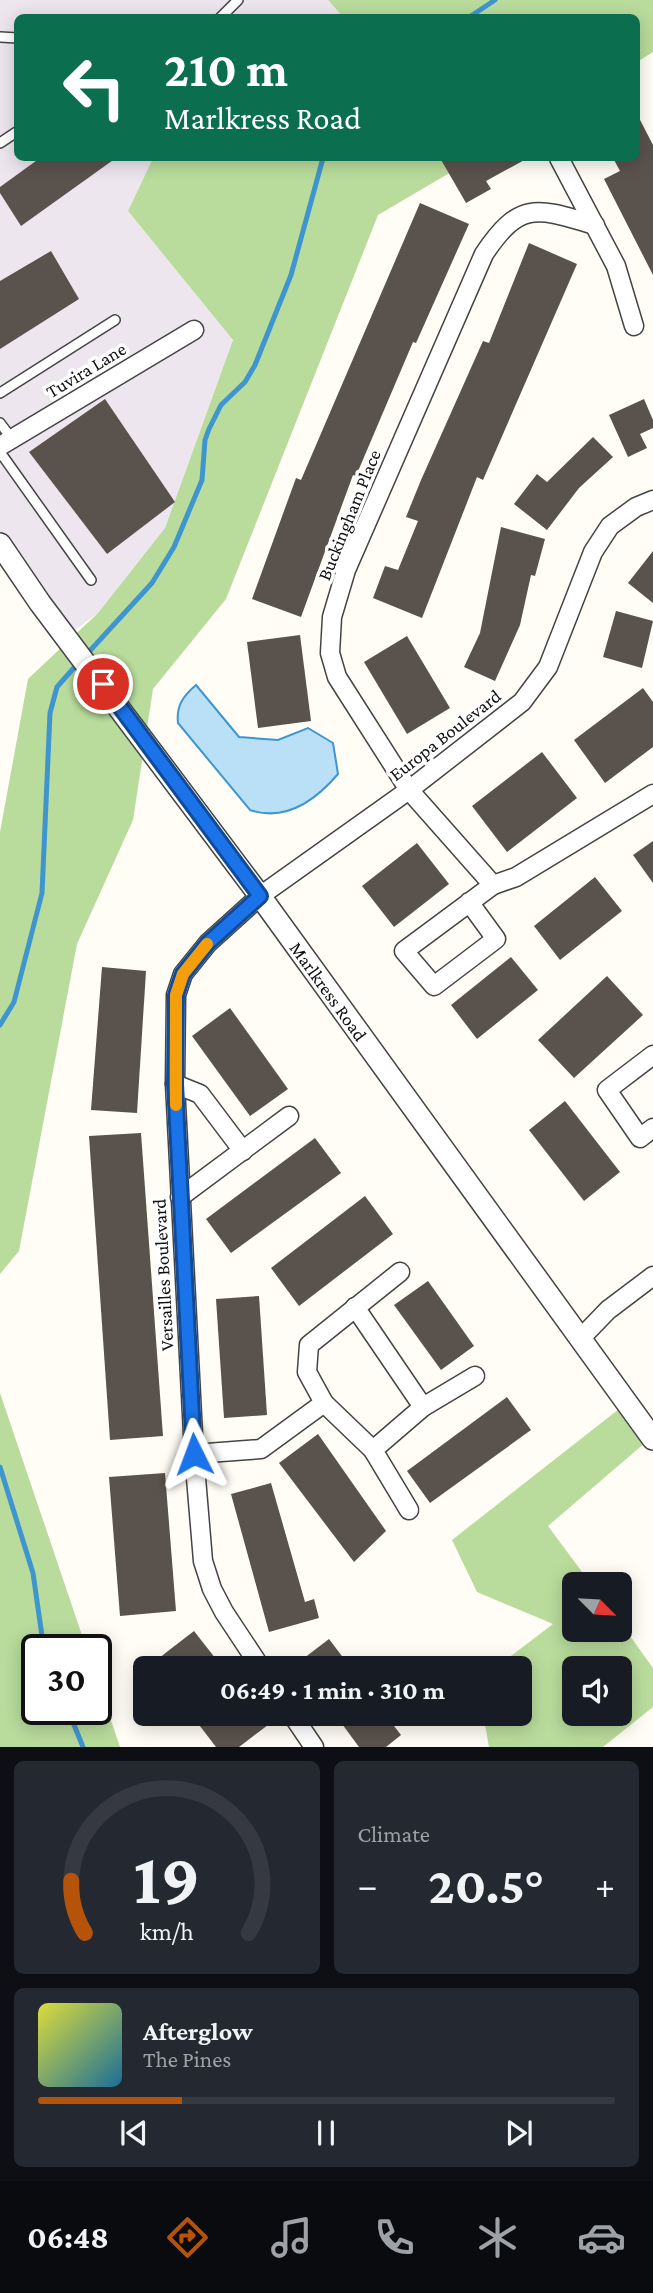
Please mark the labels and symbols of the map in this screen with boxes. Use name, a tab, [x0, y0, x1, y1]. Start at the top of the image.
street label: Tuvira Lane	[42, 338, 130, 402]
street label: Buckingham Place	[313, 447, 385, 583]
pin	[73, 654, 133, 714]
street label: Europa Boulevard	[385, 685, 505, 785]
street label: Marlkress Road	[286, 937, 372, 1045]
street label: Versailles Boulevard	[149, 1198, 177, 1352]
position arrow	[157, 1417, 231, 1491]
north arrow	[562, 1572, 632, 1642]
speed limit sign: 30	[21, 1634, 112, 1725]

